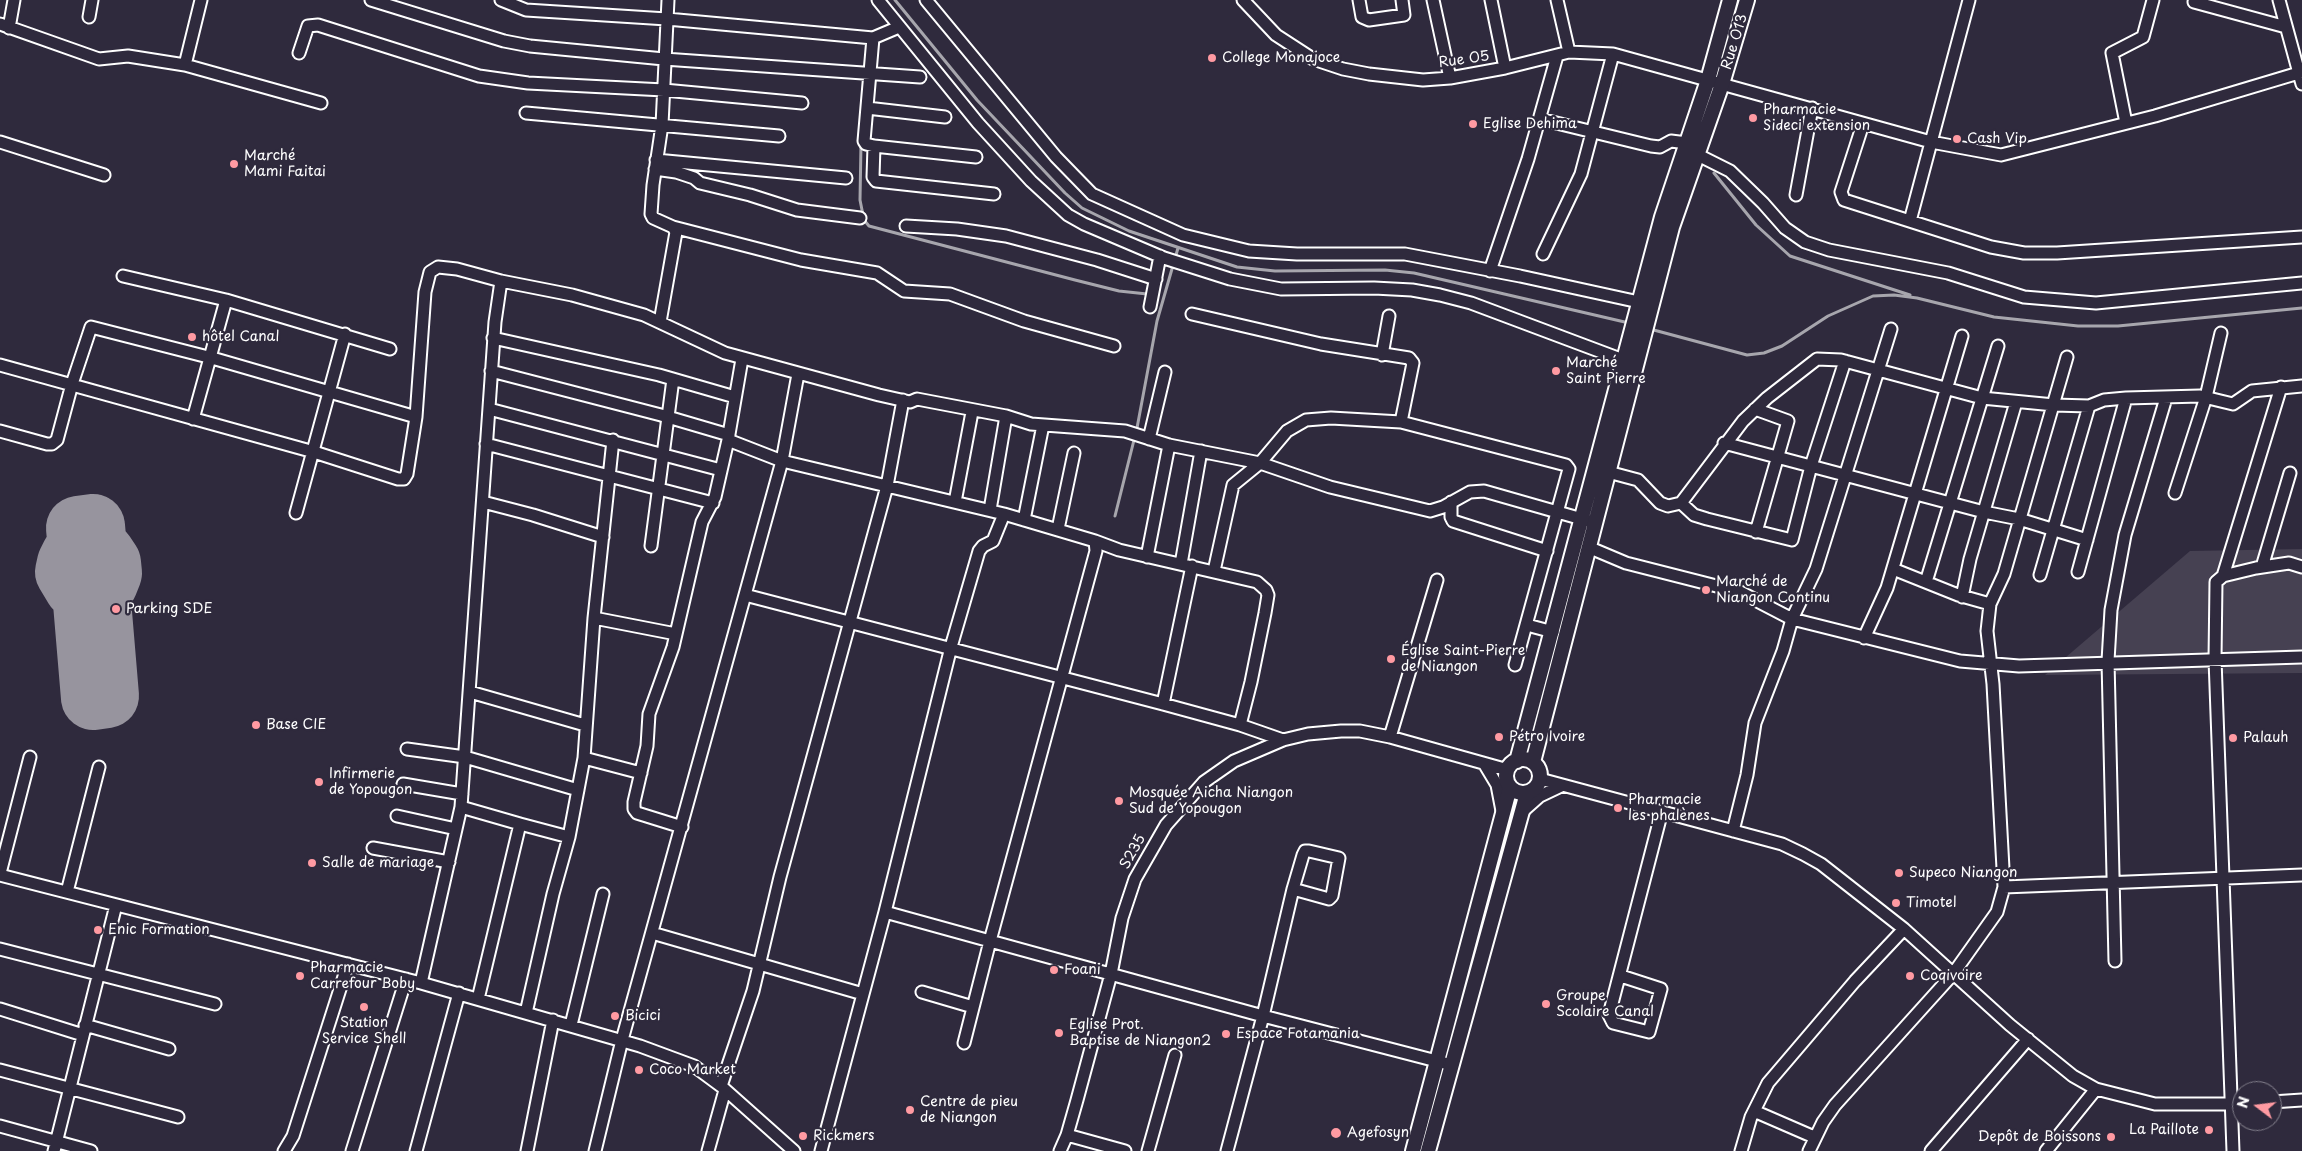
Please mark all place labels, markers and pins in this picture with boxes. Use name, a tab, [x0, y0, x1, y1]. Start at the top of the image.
place label: College Monajoce	[1222, 50, 1340, 66]
marker: College Monajoce	[1206, 52, 1218, 64]
place label: Pharmacie Sideci extension	[1763, 102, 1870, 134]
marker: Pharmacie Sideci extension	[1747, 112, 1759, 124]
place label: Eglise Dehima	[1483, 116, 1577, 132]
marker: Eglise Dehima	[1467, 118, 1479, 130]
place label: Cash Vip	[1967, 131, 2027, 147]
marker: Cash Vip	[1951, 133, 1963, 145]
place label: Marché Mami Faitai	[244, 148, 326, 180]
marker: Marché Mami Faitai	[228, 158, 240, 170]
place label: hôtel Canal	[202, 329, 279, 345]
marker: hôtel Canal	[186, 331, 198, 343]
place label: Marché Saint Pierre	[1566, 355, 1646, 388]
marker: Marché Saint Pierre	[1550, 365, 1562, 377]
place label: Marché de Niangon Continu	[1716, 574, 1830, 606]
marker: Marché de Niangon Continu	[1700, 584, 1712, 596]
place label: Parking SDE	[126, 601, 212, 617]
marker: Parking SDE	[110, 603, 122, 615]
place label: Église Saint-Pierre de Niangon	[1401, 643, 1525, 676]
marker: Église Saint-Pierre de Niangon	[1385, 653, 1397, 665]
place label: Base CIE	[266, 717, 326, 733]
marker: Base CIE	[250, 719, 262, 731]
place label: Pétro Ivoire	[1509, 729, 1585, 745]
place label: Palauh	[2243, 730, 2289, 746]
marker: Pétro Ivoire	[1493, 731, 1505, 743]
marker: Palauh	[2227, 732, 2239, 744]
place label: Infirmerie de Yopougon	[329, 766, 412, 799]
marker: Infirmerie de Yopougon	[313, 776, 325, 788]
place label: Mosquée Aicha Niangon Sud de Yopougon	[1129, 785, 1293, 818]
place label: Pharmacie les phalènes	[1628, 792, 1710, 824]
marker: Mosquée Aicha Niangon Sud de Yopougon	[1113, 795, 1125, 807]
marker: Pharmacie les phalènes	[1612, 802, 1624, 814]
place label: Salle de mariage	[322, 855, 434, 871]
marker: Salle de mariage	[306, 857, 318, 869]
place label: Supeco Niangon	[1909, 865, 2017, 881]
marker: Supeco Niangon	[1893, 867, 1905, 879]
place label: Timotel	[1906, 895, 1957, 911]
marker: Timotel	[1890, 897, 1902, 909]
place label: Enic Formation	[108, 922, 210, 938]
marker: Enic Formation	[92, 924, 104, 936]
place label: Pharmacie Carrefour Boby	[310, 960, 415, 992]
place label: Foani	[1064, 962, 1101, 978]
marker: Foani	[1048, 964, 1060, 976]
place label: Coqivoire	[1920, 968, 1982, 984]
marker: Pharmacie Carrefour Boby	[294, 970, 306, 982]
marker: Coqivoire	[1904, 970, 1916, 982]
place label: Groupe Scolaire Canal	[1556, 988, 1654, 1020]
marker: Groupe Scolaire Canal	[1540, 998, 1552, 1010]
marker: Station Service Shell	[358, 1001, 370, 1013]
place label: Bicici	[625, 1008, 661, 1024]
marker: Bicici	[609, 1010, 621, 1022]
place label: Station Service Shell	[322, 1015, 406, 1048]
place label: Eglise Prot. Baptise de Niangon2	[1069, 1017, 1211, 1050]
place label: Espace Fotamania	[1236, 1026, 1360, 1042]
marker: Eglise Prot. Baptise de Niangon2	[1053, 1027, 1065, 1039]
marker: Espace Fotamania	[1220, 1028, 1232, 1040]
place label: Coco Market	[649, 1062, 736, 1078]
marker: Coco Market	[633, 1064, 645, 1076]
place label: Centre de pieu de Niangon	[920, 1094, 1018, 1126]
marker: Centre de pieu de Niangon	[904, 1104, 916, 1116]
place label: La Paillote	[2129, 1122, 2199, 1138]
marker: La Paillote	[2203, 1124, 2215, 1136]
place label: Agefosyn	[1347, 1125, 1409, 1141]
marker: Agefosyn	[1329, 1126, 1343, 1140]
place label: Rickmers	[813, 1128, 874, 1144]
place label: Depôt de Boissons	[1978, 1129, 2101, 1145]
marker: Rickmers	[797, 1130, 809, 1142]
marker: Depôt de Boissons	[2105, 1131, 2117, 1143]

